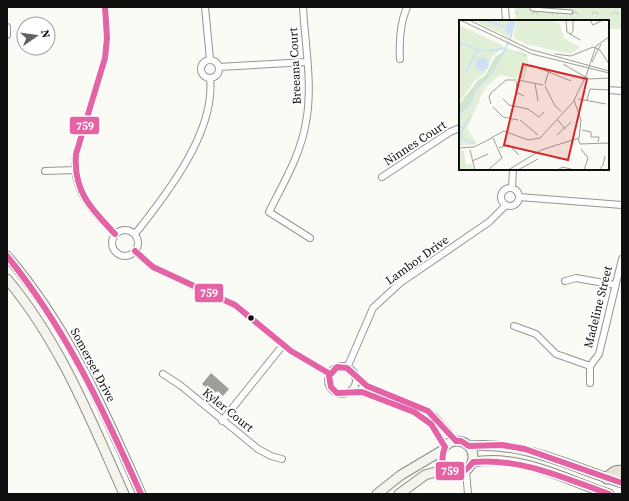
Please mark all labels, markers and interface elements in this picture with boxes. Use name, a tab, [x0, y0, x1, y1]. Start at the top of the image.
north arrow	[16, 16, 56, 56]
inset map	[459, 20, 609, 170]
street label: Breeana Court	[285, 27, 305, 105]
text: N	[37, 28, 53, 39]
line badge: 759	[69, 116, 100, 135]
street label: Ninnes Court	[381, 117, 449, 169]
text: 759	[76, 119, 94, 134]
street label: Lambor Drive	[382, 232, 452, 288]
street label: Madeline Street	[580, 264, 616, 350]
line badge: 759	[194, 283, 224, 303]
text: 759	[200, 286, 218, 301]
unlabelled marker	[246, 313, 256, 323]
street label: Somerset Drive	[67, 325, 119, 405]
street label: Kyler Court	[199, 385, 257, 436]
line badge: 759	[435, 461, 465, 481]
text: 759	[441, 464, 459, 479]

